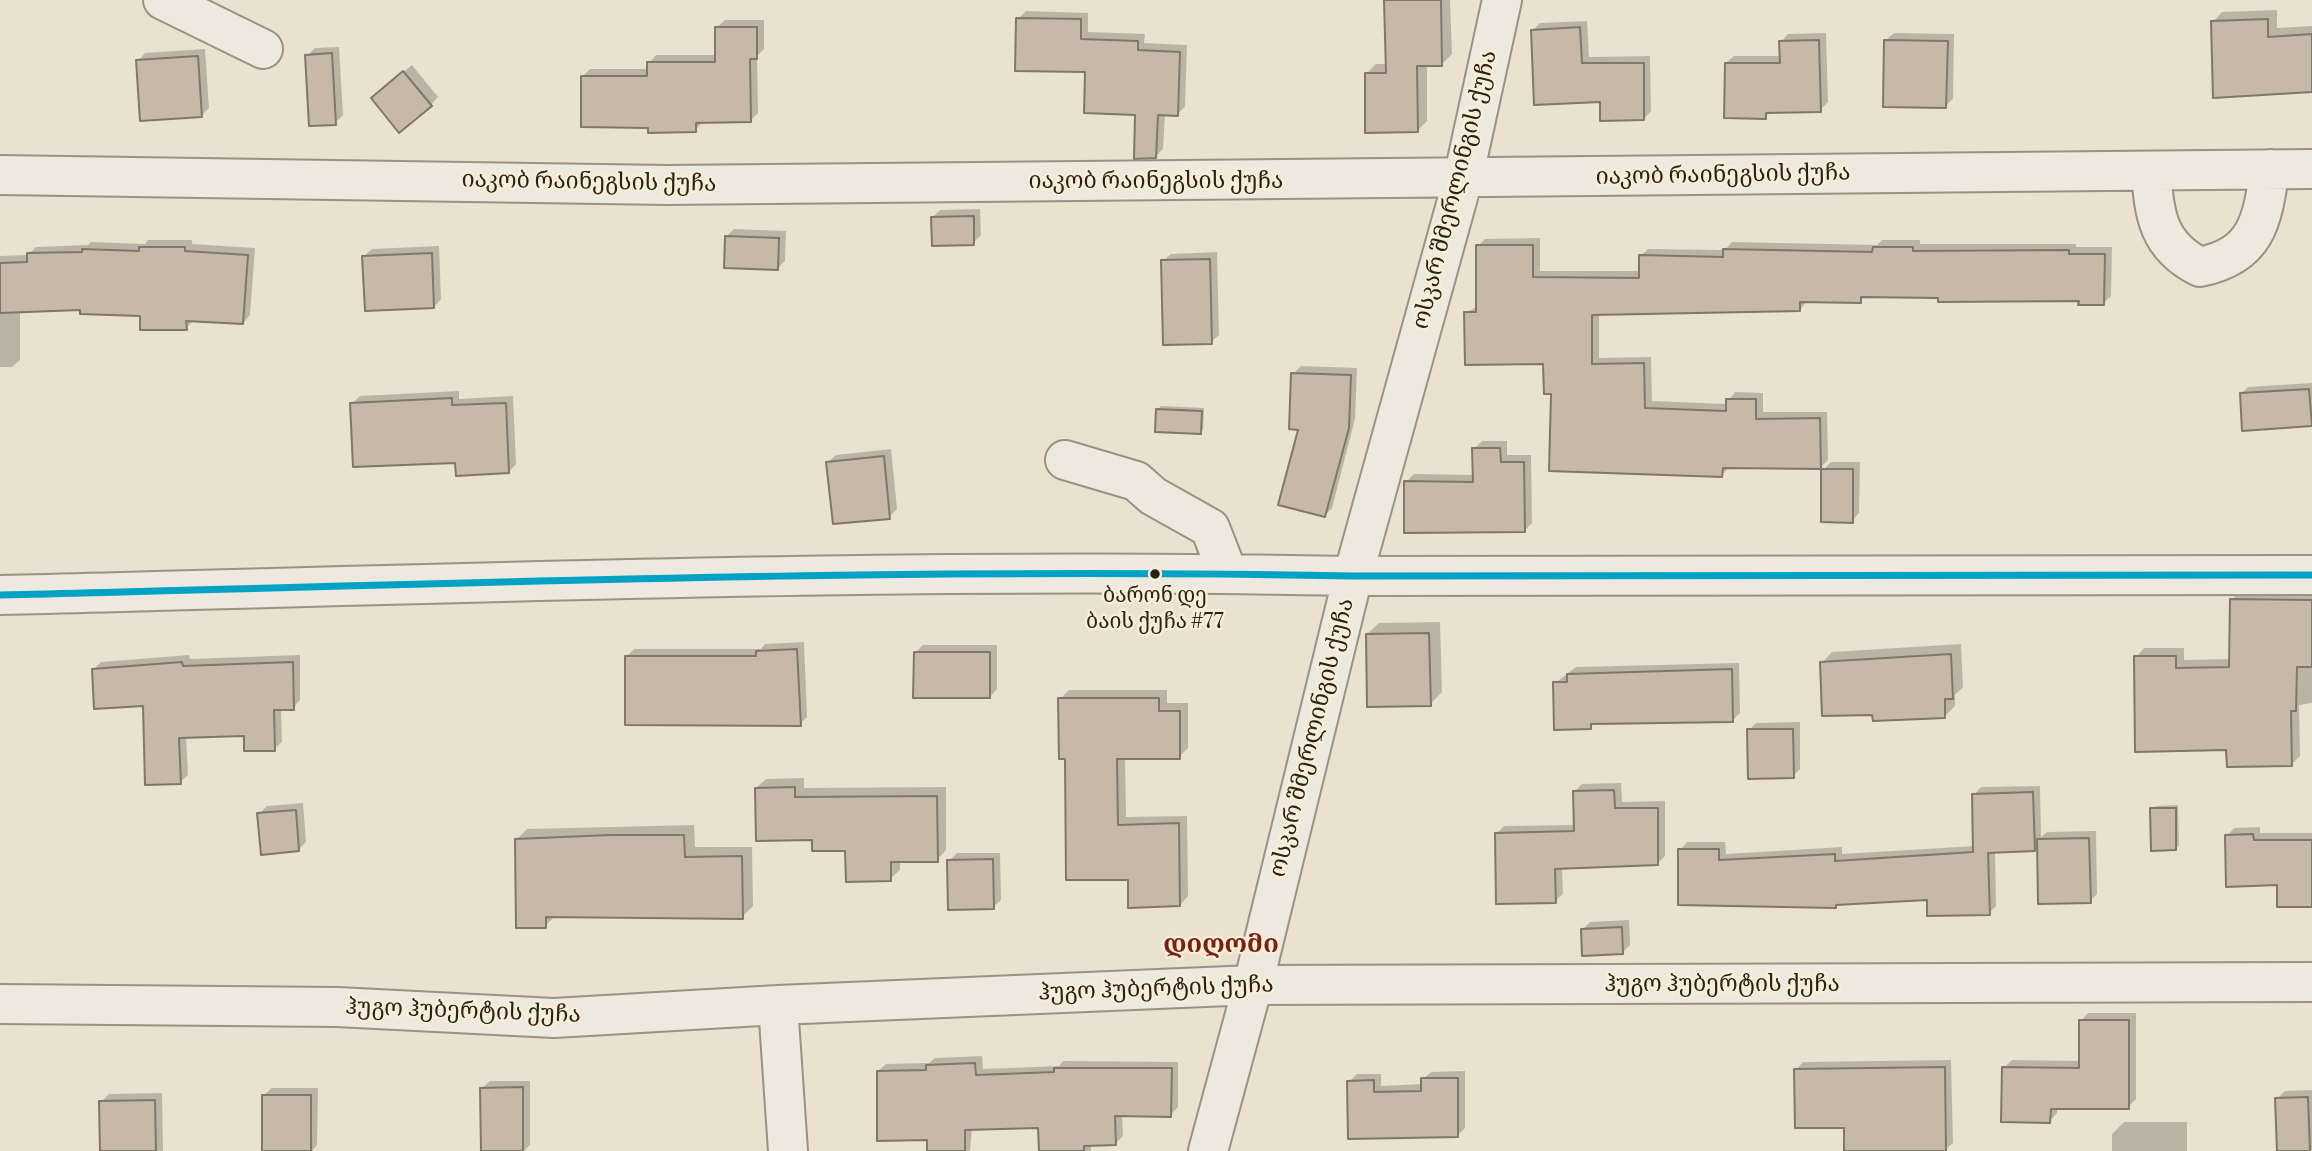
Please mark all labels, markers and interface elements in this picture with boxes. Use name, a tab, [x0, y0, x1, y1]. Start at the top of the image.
street label: ოსკარ შმერლინგის ქუჩა	[1408, 48, 1504, 332]
street label: იაკობ რაინეგსის ქუჩა	[1595, 160, 1851, 192]
street label: იაკობ რაინეგსის ქუჩა	[461, 167, 717, 199]
street label: იაკობ რაინეგსის ქუჩა	[1029, 168, 1283, 196]
marker: ბარონ დე ბაის ქუჩა #77	[1148, 567, 1162, 581]
place label: ბარონ დე ბაის ქუჩა #77	[1086, 584, 1224, 634]
street label: ოსკარ შმერლინგის ქუჩა	[1265, 596, 1361, 880]
district label: დიღომი	[1163, 930, 1279, 962]
street label: ჰუგო ჰუბერტის ქუჩა	[1604, 971, 1840, 999]
street label: ჰუგო ჰუბერტის ქუჩა	[1038, 972, 1274, 1008]
street label: ჰუგო ჰუბერტის ქუჩა	[345, 994, 581, 1030]

